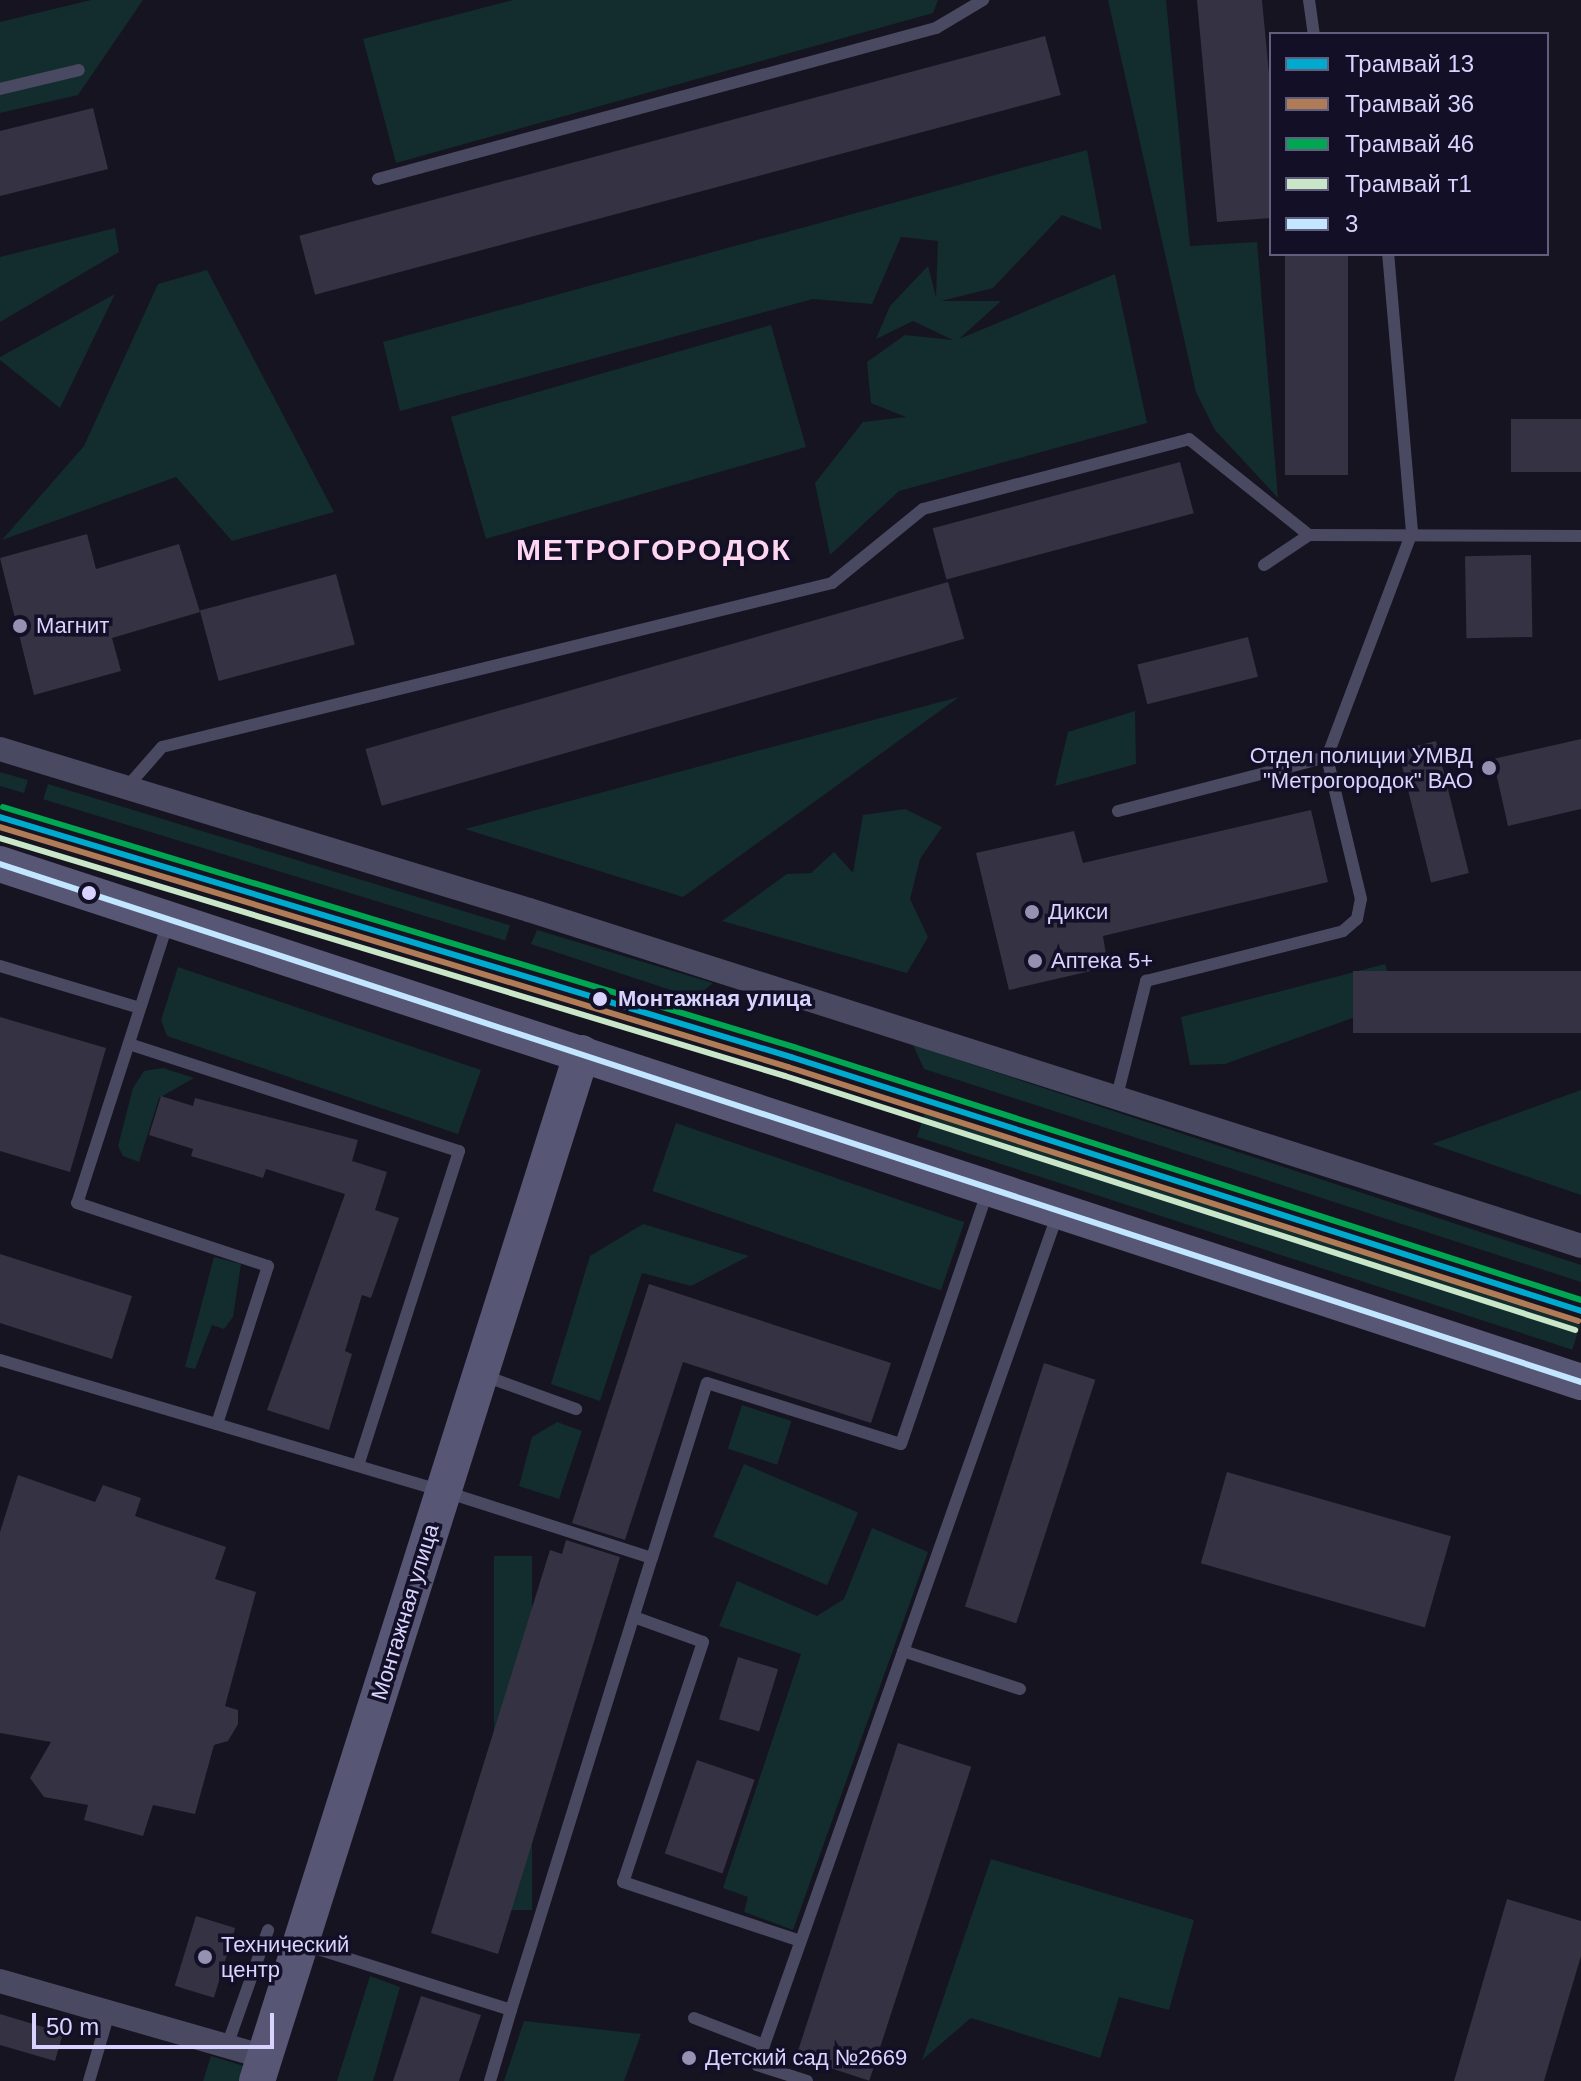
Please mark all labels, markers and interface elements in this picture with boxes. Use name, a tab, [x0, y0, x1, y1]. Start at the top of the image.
legend	[1269, 32, 1549, 256]
text: Трамвай 13	[1345, 50, 1474, 77]
text: Трамвай 36	[1345, 90, 1474, 117]
text: Трамвай 46	[1345, 130, 1474, 157]
text: Трамвай т1	[1345, 170, 1472, 197]
text: 3	[1345, 210, 1358, 237]
district label: МЕТРОГОРОДОК	[516, 532, 792, 568]
place label: Магнит	[36, 613, 109, 639]
marker: Магнит	[11, 617, 29, 635]
place label: Отдел полиции УМВД "Метрогородок" ВАО	[1250, 742, 1473, 794]
marker: Отдел полиции УМВД "Метрогородок" ВАО	[1480, 759, 1498, 777]
unlabelled marker	[81, 885, 97, 901]
place label: Дикси	[1048, 899, 1108, 925]
marker: Дикси	[1023, 903, 1041, 921]
place label: Аптека 5+	[1051, 948, 1153, 974]
marker: Аптека 5+	[1026, 952, 1044, 970]
place label: Монтажная улица	[618, 986, 812, 1012]
marker: Монтажная улица	[589, 988, 611, 1010]
street label: Монтажная улица	[366, 1521, 444, 1703]
place label: Технический центр	[221, 1931, 349, 1982]
marker: Технический центр	[196, 1948, 214, 1966]
scale bar	[36, 1997, 278, 2047]
text: 50 m	[46, 2013, 99, 2040]
place label: Детский сад №2669	[705, 2045, 907, 2071]
marker: Детский сад №2669	[680, 2049, 698, 2067]

